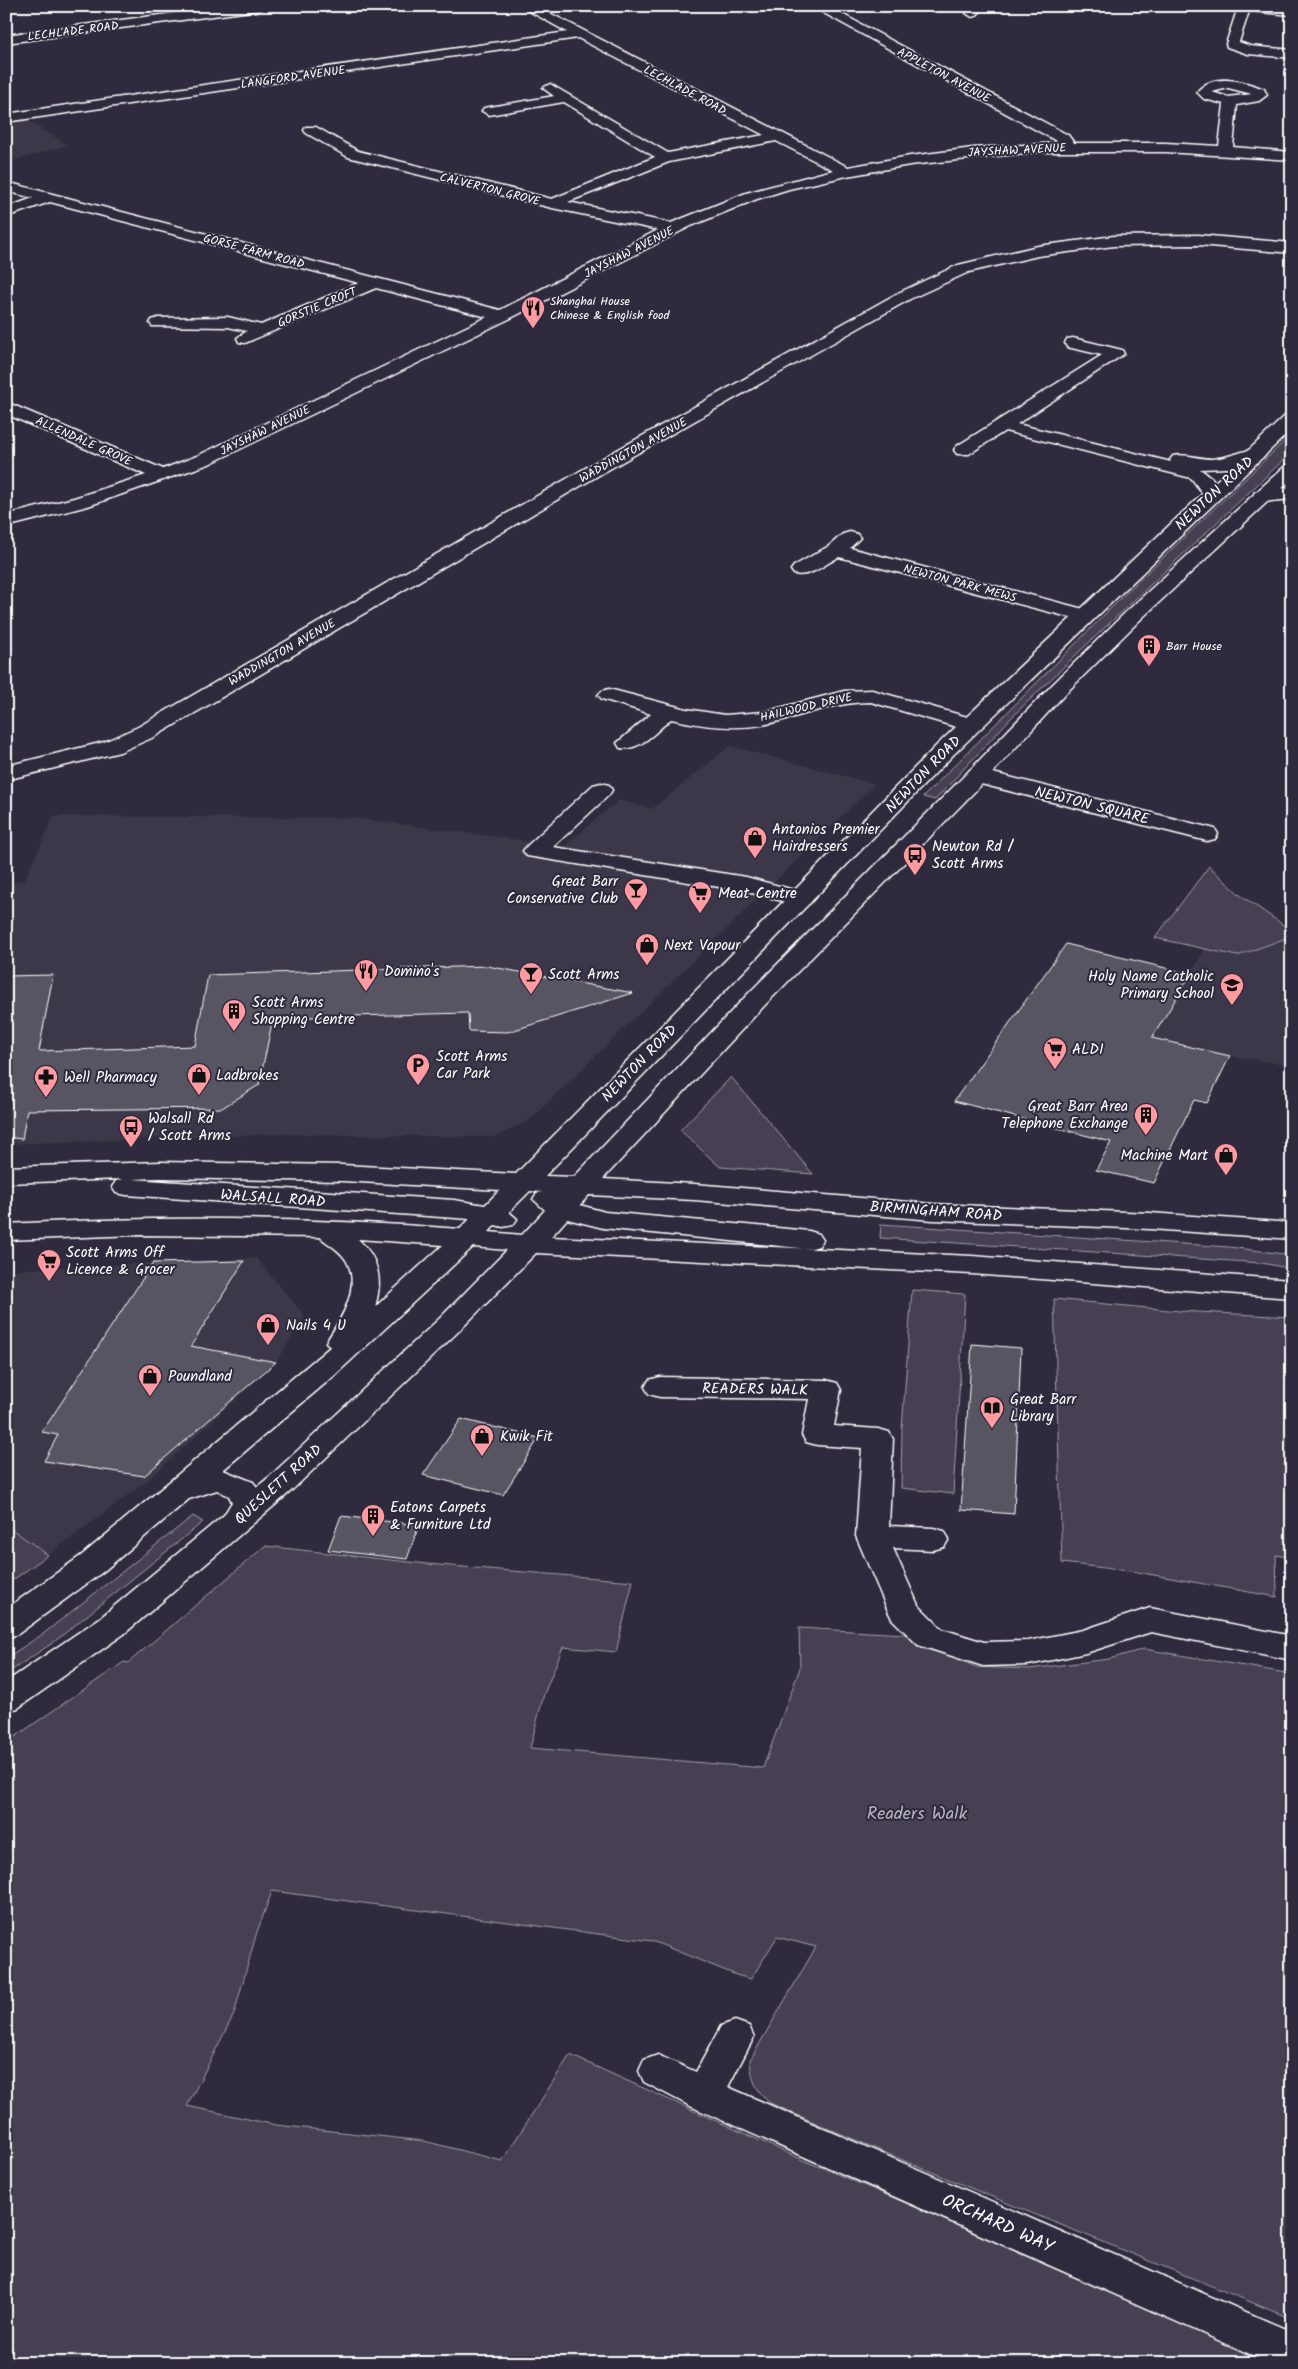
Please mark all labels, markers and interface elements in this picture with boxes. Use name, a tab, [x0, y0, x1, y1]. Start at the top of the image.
street label: LECHLADE ROAD	[26, 16, 120, 47]
street label: APPLETON AVENUE	[894, 43, 995, 109]
street label: LANGFORD AVENUE	[239, 61, 348, 94]
street label: LECHLADE ROAD	[640, 61, 730, 120]
street label: JAYSHAW AVENUE	[967, 138, 1068, 163]
street label: CALVERTON GROVE	[437, 168, 543, 211]
street label: JAYSHAW AVENUE	[581, 221, 678, 283]
street label: GORSE FARM ROAD	[201, 229, 307, 274]
street label: GORSTIE CROFT	[275, 282, 361, 333]
place label: Shanghai House Chinese & English food	[550, 292, 671, 325]
restaurant icon: Shanghai House Chinese & English food	[520, 295, 546, 329]
street label: JAYSHAW AVENUE	[217, 400, 315, 461]
street label: ALLENDALE GROVE	[32, 412, 136, 472]
street label: WADDINGTON AVENUE	[576, 412, 692, 488]
street label: NEWTON ROAD	[1170, 450, 1260, 537]
street label: NEWTON PARK MEWS	[901, 559, 1019, 608]
street label: WADDINGTON AVENUE	[225, 613, 340, 691]
building icon: Barr House	[1136, 633, 1162, 667]
place label: Barr House	[1166, 637, 1222, 656]
street label: HAILWOOD DRIVE	[758, 687, 855, 727]
street label: NEWTON ROAD	[880, 730, 968, 819]
street label: NEWTON SQUARE	[1032, 780, 1153, 832]
place label: Antonios Premier Hairdressers	[772, 818, 881, 859]
shop icon: Antonios Premier Hairdressers	[742, 825, 768, 859]
place label: Newton Rd / Scott Arms	[932, 835, 1015, 876]
bus stop icon: Newton Rd / Scott Arms	[902, 842, 928, 876]
place label: Great Barr Conservative Club	[507, 870, 619, 911]
bar icon: Great Barr Conservative Club	[623, 877, 649, 911]
supermarket icon: Meat Centre	[687, 880, 713, 914]
place label: Meat Centre	[718, 882, 797, 906]
shop icon: Next Vapour	[634, 932, 660, 966]
place label: Next Vapour	[664, 934, 741, 958]
restaurant icon: Domino's	[353, 958, 379, 992]
place label: Domino's	[384, 960, 440, 984]
bar icon: Scott Arms	[518, 961, 544, 995]
place label: Scott Arms	[548, 963, 620, 987]
place label: Holy Name Catholic Primary School	[1088, 965, 1214, 1006]
school or university icon: Holy Name Catholic Primary School	[1219, 972, 1245, 1006]
place label: Scott Arms Shopping Centre	[252, 991, 355, 1032]
building icon: Scott Arms Shopping Centre	[221, 998, 247, 1032]
street label: NEWTON ROAD	[596, 1019, 684, 1108]
supermarket icon: ALDI	[1042, 1036, 1068, 1070]
place label: ALDI	[1072, 1038, 1104, 1062]
place label: Scott Arms Car Park	[436, 1045, 508, 1086]
parking icon: Scott Arms Car Park	[405, 1052, 431, 1086]
shop icon: Ladbrokes	[186, 1062, 212, 1096]
pharmacy icon: Well Pharmacy	[33, 1064, 59, 1098]
place label: Ladbrokes	[216, 1064, 279, 1088]
place label: Well Pharmacy	[64, 1066, 158, 1090]
place label: Great Barr Area Telephone Exchange	[1001, 1095, 1128, 1136]
building icon: Great Barr Area Telephone Exchange	[1133, 1102, 1159, 1136]
place label: Walsall Rd / Scott Arms	[148, 1107, 231, 1148]
bus stop icon: Walsall Rd / Scott Arms	[118, 1114, 144, 1148]
shop icon: Machine Mart	[1213, 1142, 1239, 1176]
place label: Machine Mart	[1120, 1144, 1208, 1168]
street label: WALSALL ROAD	[220, 1183, 327, 1215]
street label: BIRMINGHAM ROAD	[869, 1195, 1003, 1229]
place label: Scott Arms Off Licence & Grocer	[66, 1241, 176, 1282]
supermarket icon: Scott Arms Off Licence & Grocer	[36, 1248, 62, 1282]
shop icon: Nails 4 U	[255, 1312, 281, 1346]
place label: Nails 4 U	[286, 1314, 346, 1338]
shop icon: Poundland	[137, 1363, 163, 1397]
place label: Poundland	[168, 1365, 232, 1389]
street label: READERS WALK	[702, 1377, 808, 1403]
place label: Great Barr Library	[1010, 1388, 1077, 1429]
library icon: Great Barr Library	[979, 1395, 1005, 1429]
shop icon: Kwik Fit	[469, 1423, 495, 1457]
place label: Kwik Fit	[500, 1425, 553, 1449]
street label: QUESLETT ROAD	[229, 1438, 328, 1531]
place label: Eatons Carpets & Furniture Ltd	[390, 1496, 491, 1537]
building icon: Eatons Carpets & Furniture Ltd	[360, 1503, 386, 1537]
park label: Readers Walk	[867, 1800, 968, 1829]
street label: ORCHARD WAY	[937, 2187, 1059, 2262]

